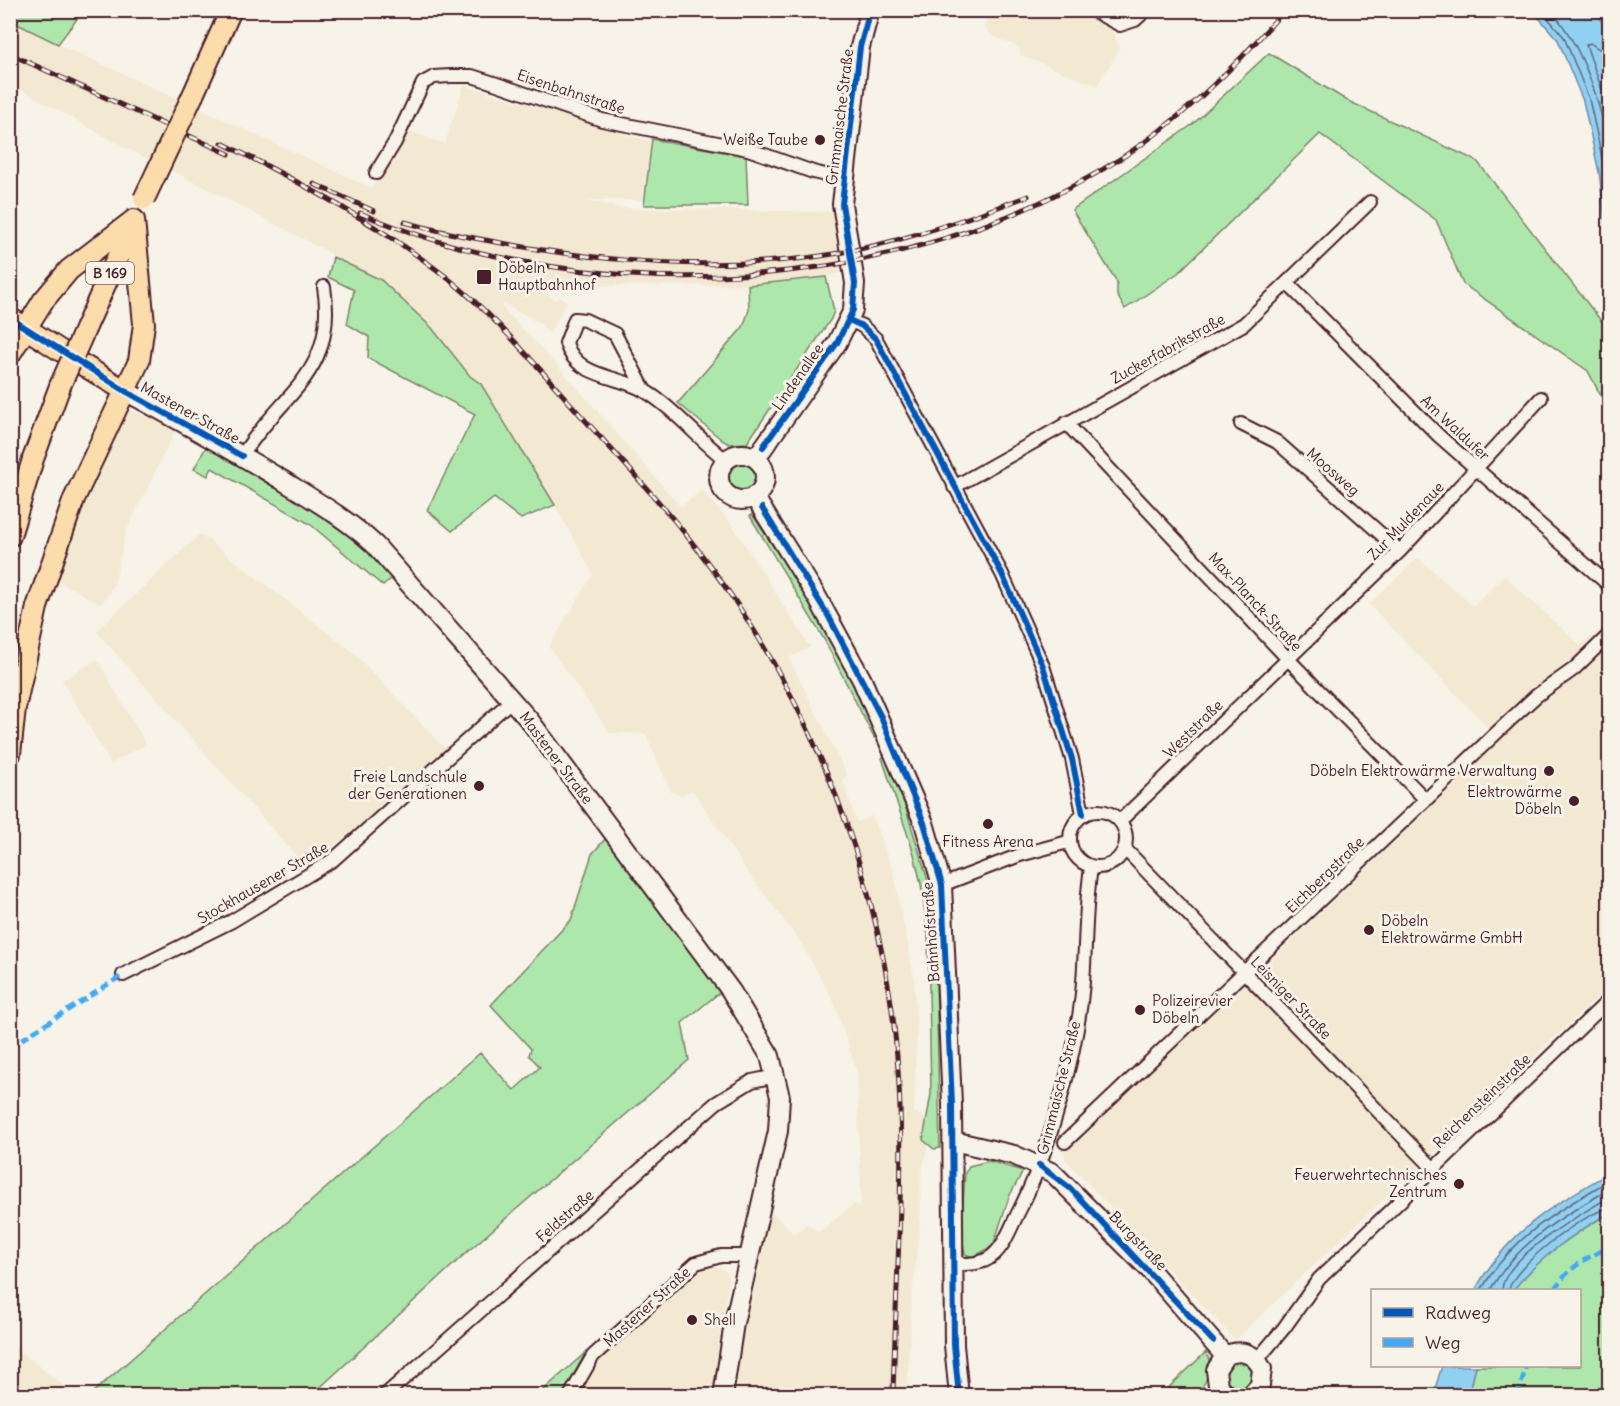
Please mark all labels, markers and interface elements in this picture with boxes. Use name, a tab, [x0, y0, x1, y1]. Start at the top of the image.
street label: Grimmaische Straße	[822, 48, 857, 186]
street label: Eisenbahnstraße	[515, 65, 628, 118]
place label: Weiße Taube	[723, 130, 808, 149]
marker: Weiße Taube	[813, 133, 827, 147]
place label: Döbeln Hauptbahnhof	[498, 258, 597, 294]
road number: B 169	[86, 262, 134, 284]
marker: Döbeln Hauptbahnhof	[475, 268, 493, 286]
street label: Zuckerfabrikstraße	[1107, 309, 1228, 388]
street label: Lindenallee	[768, 340, 828, 414]
street label: Mastener Straße	[137, 377, 243, 448]
street label: Am Waldufer	[1417, 391, 1494, 465]
street label: Moosweg	[1303, 443, 1364, 500]
street label: Zur Muldenaue	[1364, 478, 1448, 564]
street label: Max-Planck-Straße	[1205, 548, 1306, 655]
street label: Weststraße	[1159, 696, 1226, 762]
street label: Mastener Straße	[515, 708, 597, 808]
place label: Döbeln Elektrowärme Verwaltung	[1310, 761, 1537, 780]
marker: Döbeln Elektrowärme Verwaltung	[1542, 764, 1556, 778]
place label: Freie Landschule der Generationen	[348, 767, 467, 803]
marker: Freie Landschule der Generationen	[472, 779, 486, 793]
place label: Elektrowärme Döbeln	[1467, 782, 1562, 818]
marker: Elektrowärme Döbeln	[1567, 794, 1581, 808]
marker: Fitness Arena	[981, 817, 995, 831]
place label: Fitness Arena	[942, 832, 1034, 851]
street label: Eichbergstraße	[1281, 832, 1368, 917]
street label: Stockhausener Straße	[194, 837, 332, 928]
street label: Bahnhofstraße	[918, 881, 943, 983]
place label: Döbeln Elektrowärme GmbH	[1381, 911, 1523, 947]
marker: Döbeln Elektrowärme GmbH	[1362, 923, 1376, 937]
street label: Leisniger Straße	[1247, 952, 1336, 1043]
place label: Polizeirevier Döbeln	[1152, 991, 1233, 1027]
marker: Polizeirevier Döbeln	[1133, 1003, 1147, 1017]
street label: Grimmaische Straße	[1033, 1019, 1084, 1157]
street label: Reichensteinstraße	[1429, 1049, 1534, 1152]
place label: Feuerwehrtechnisches Zentrum	[1294, 1165, 1447, 1201]
marker: Feuerwehrtechnisches Zentrum	[1452, 1177, 1466, 1191]
street label: Feldstraße	[532, 1185, 598, 1246]
street label: Burgstraße	[1105, 1207, 1171, 1274]
street label: Mastener Straße	[599, 1262, 694, 1351]
legend	[1371, 1289, 1581, 1367]
text: Radweg	[1425, 1301, 1491, 1324]
place label: Shell	[704, 1310, 736, 1329]
marker: Shell	[685, 1313, 699, 1327]
text: Weg	[1425, 1331, 1460, 1354]

